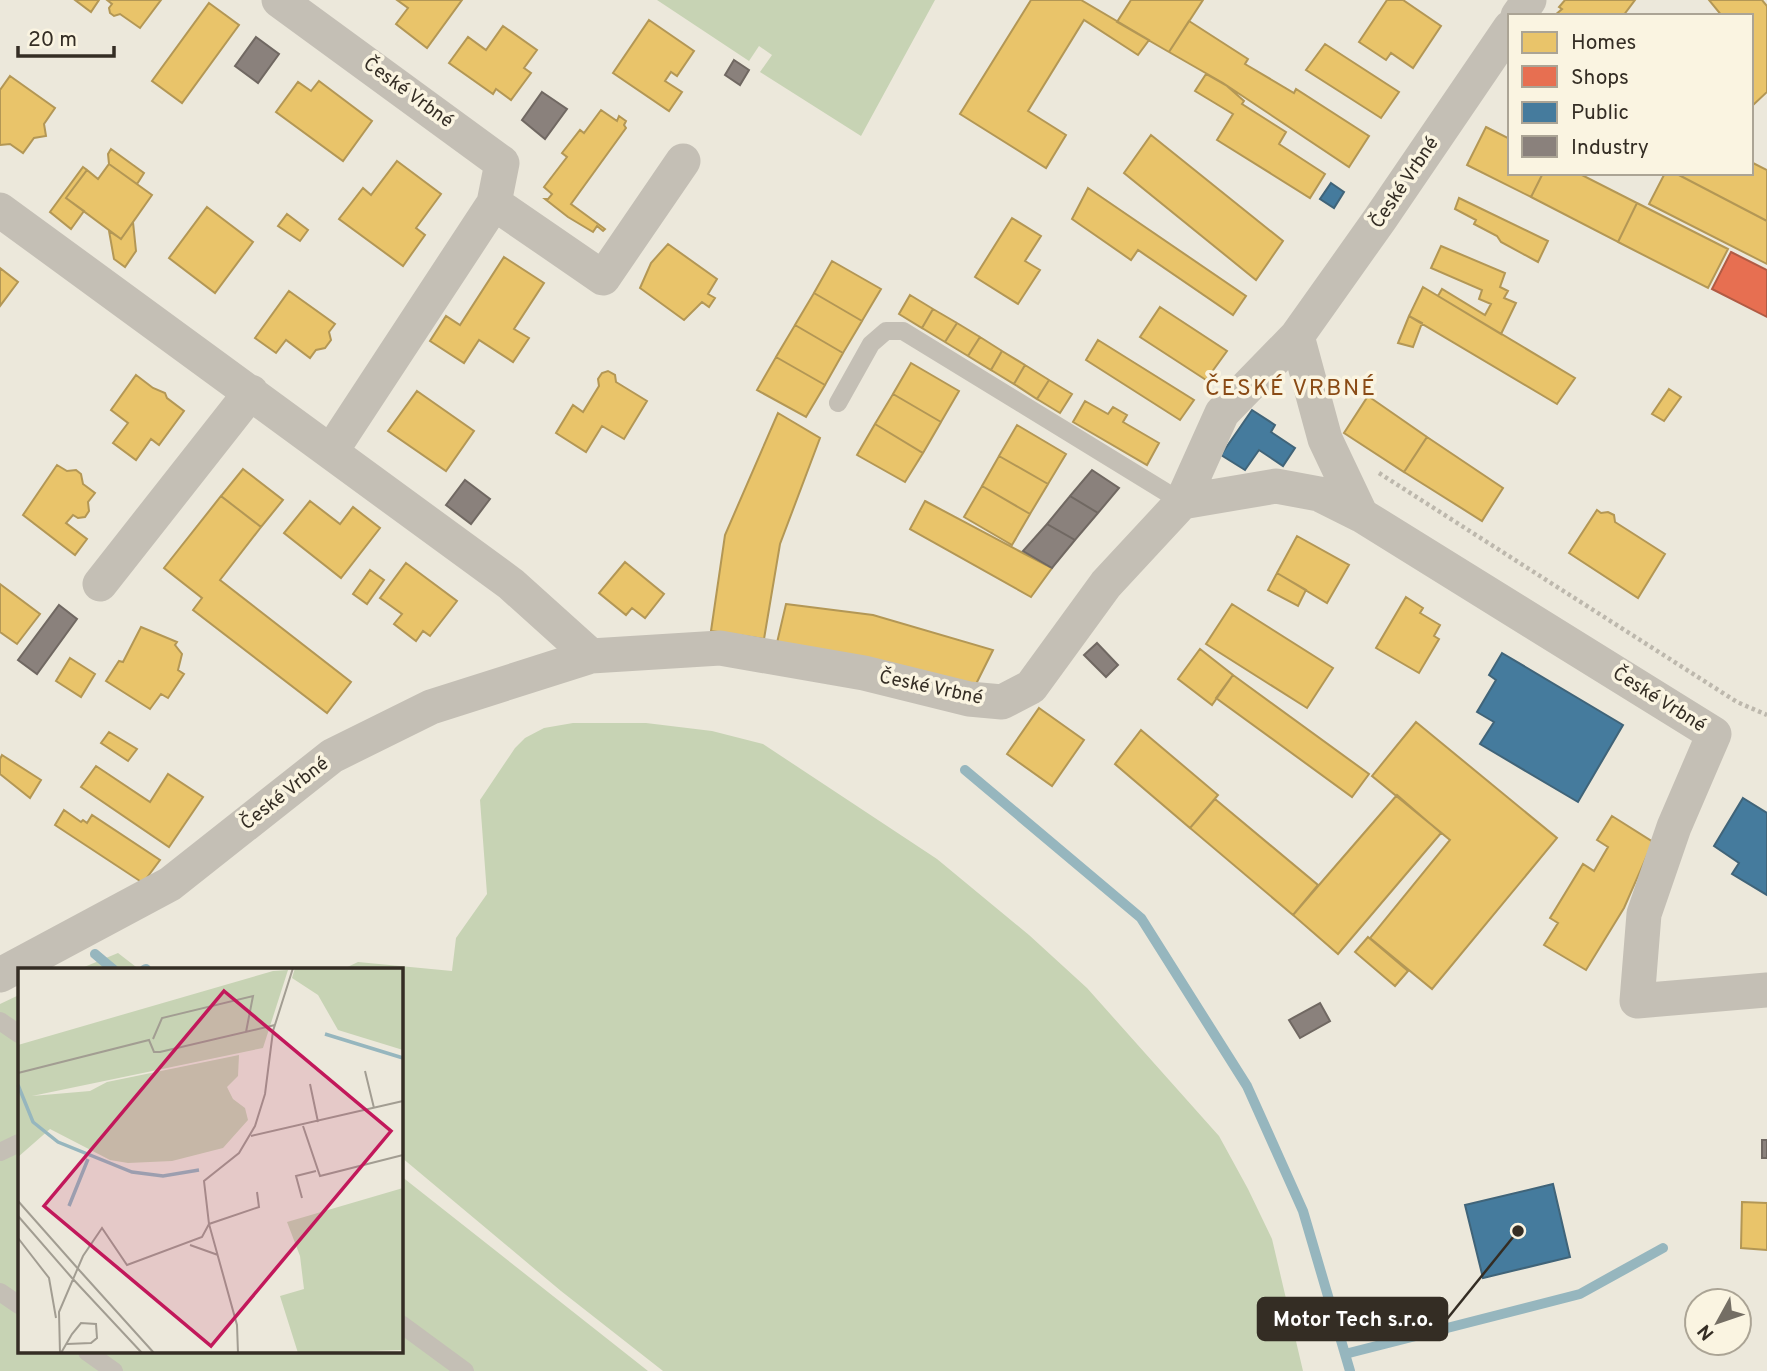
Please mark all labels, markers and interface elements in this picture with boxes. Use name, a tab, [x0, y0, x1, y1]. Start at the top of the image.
scale bar	[18, 14, 114, 58]
legend	[1508, 14, 1753, 175]
text: 20 m	[28, 27, 77, 54]
text: Homes	[1571, 30, 1636, 57]
street label: České Vrbné	[358, 51, 458, 134]
text: Shops	[1571, 65, 1629, 92]
text: Public	[1571, 100, 1629, 127]
street label: České Vrbné	[1365, 132, 1444, 233]
text: Industry	[1571, 135, 1649, 162]
district label: ČESKÉ VRBNÉ	[1205, 373, 1377, 404]
street label: České Vrbné	[1608, 661, 1711, 738]
street label: České Vrbné	[877, 664, 985, 711]
street label: České Vrbné	[235, 751, 334, 836]
inset map	[18, 968, 402, 1354]
north arrow	[1683, 1287, 1753, 1357]
callout: Motor Tech s.r.o.	[1258, 1298, 1447, 1340]
text: Motor Tech s.r.o.	[1273, 1307, 1433, 1334]
text: N	[1693, 1319, 1720, 1345]

